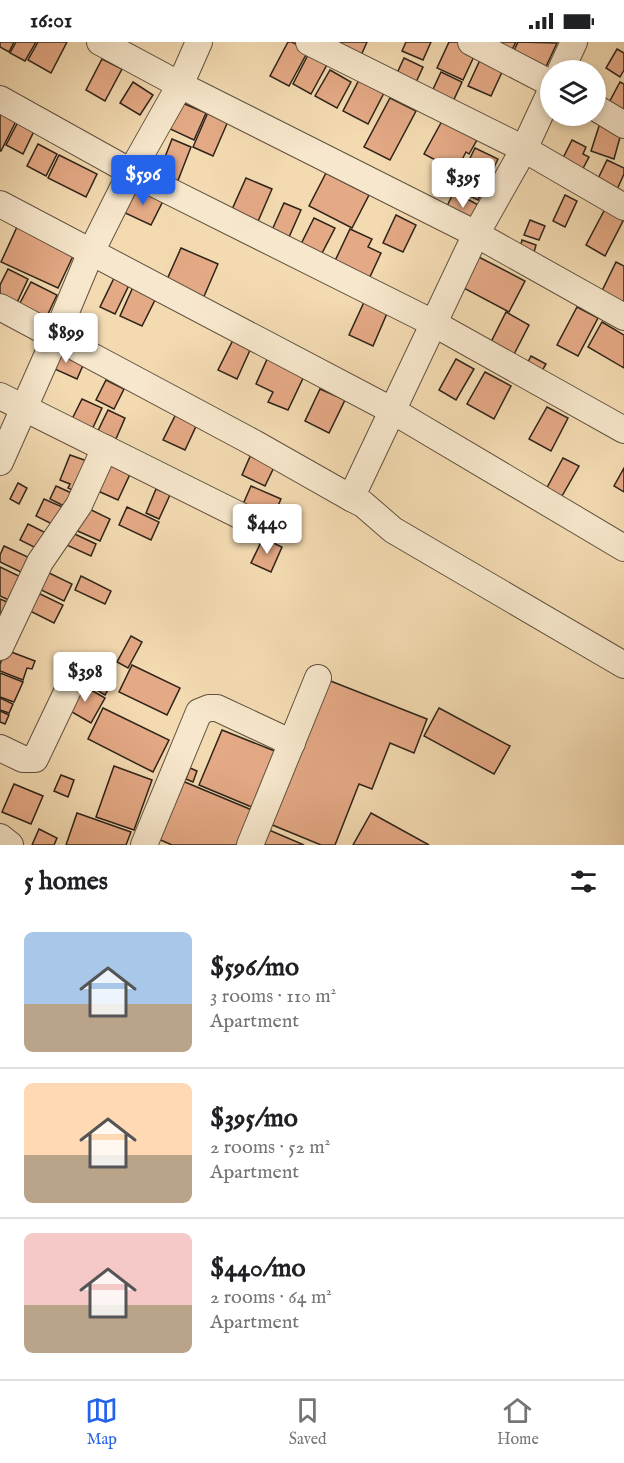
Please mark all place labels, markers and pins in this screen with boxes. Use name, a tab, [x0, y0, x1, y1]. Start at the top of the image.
pin: $596	[107, 155, 179, 206]
pin: $395	[427, 158, 499, 209]
pin: $899	[30, 313, 102, 364]
pin: $440	[231, 504, 303, 555]
pin: $398	[49, 652, 121, 703]

